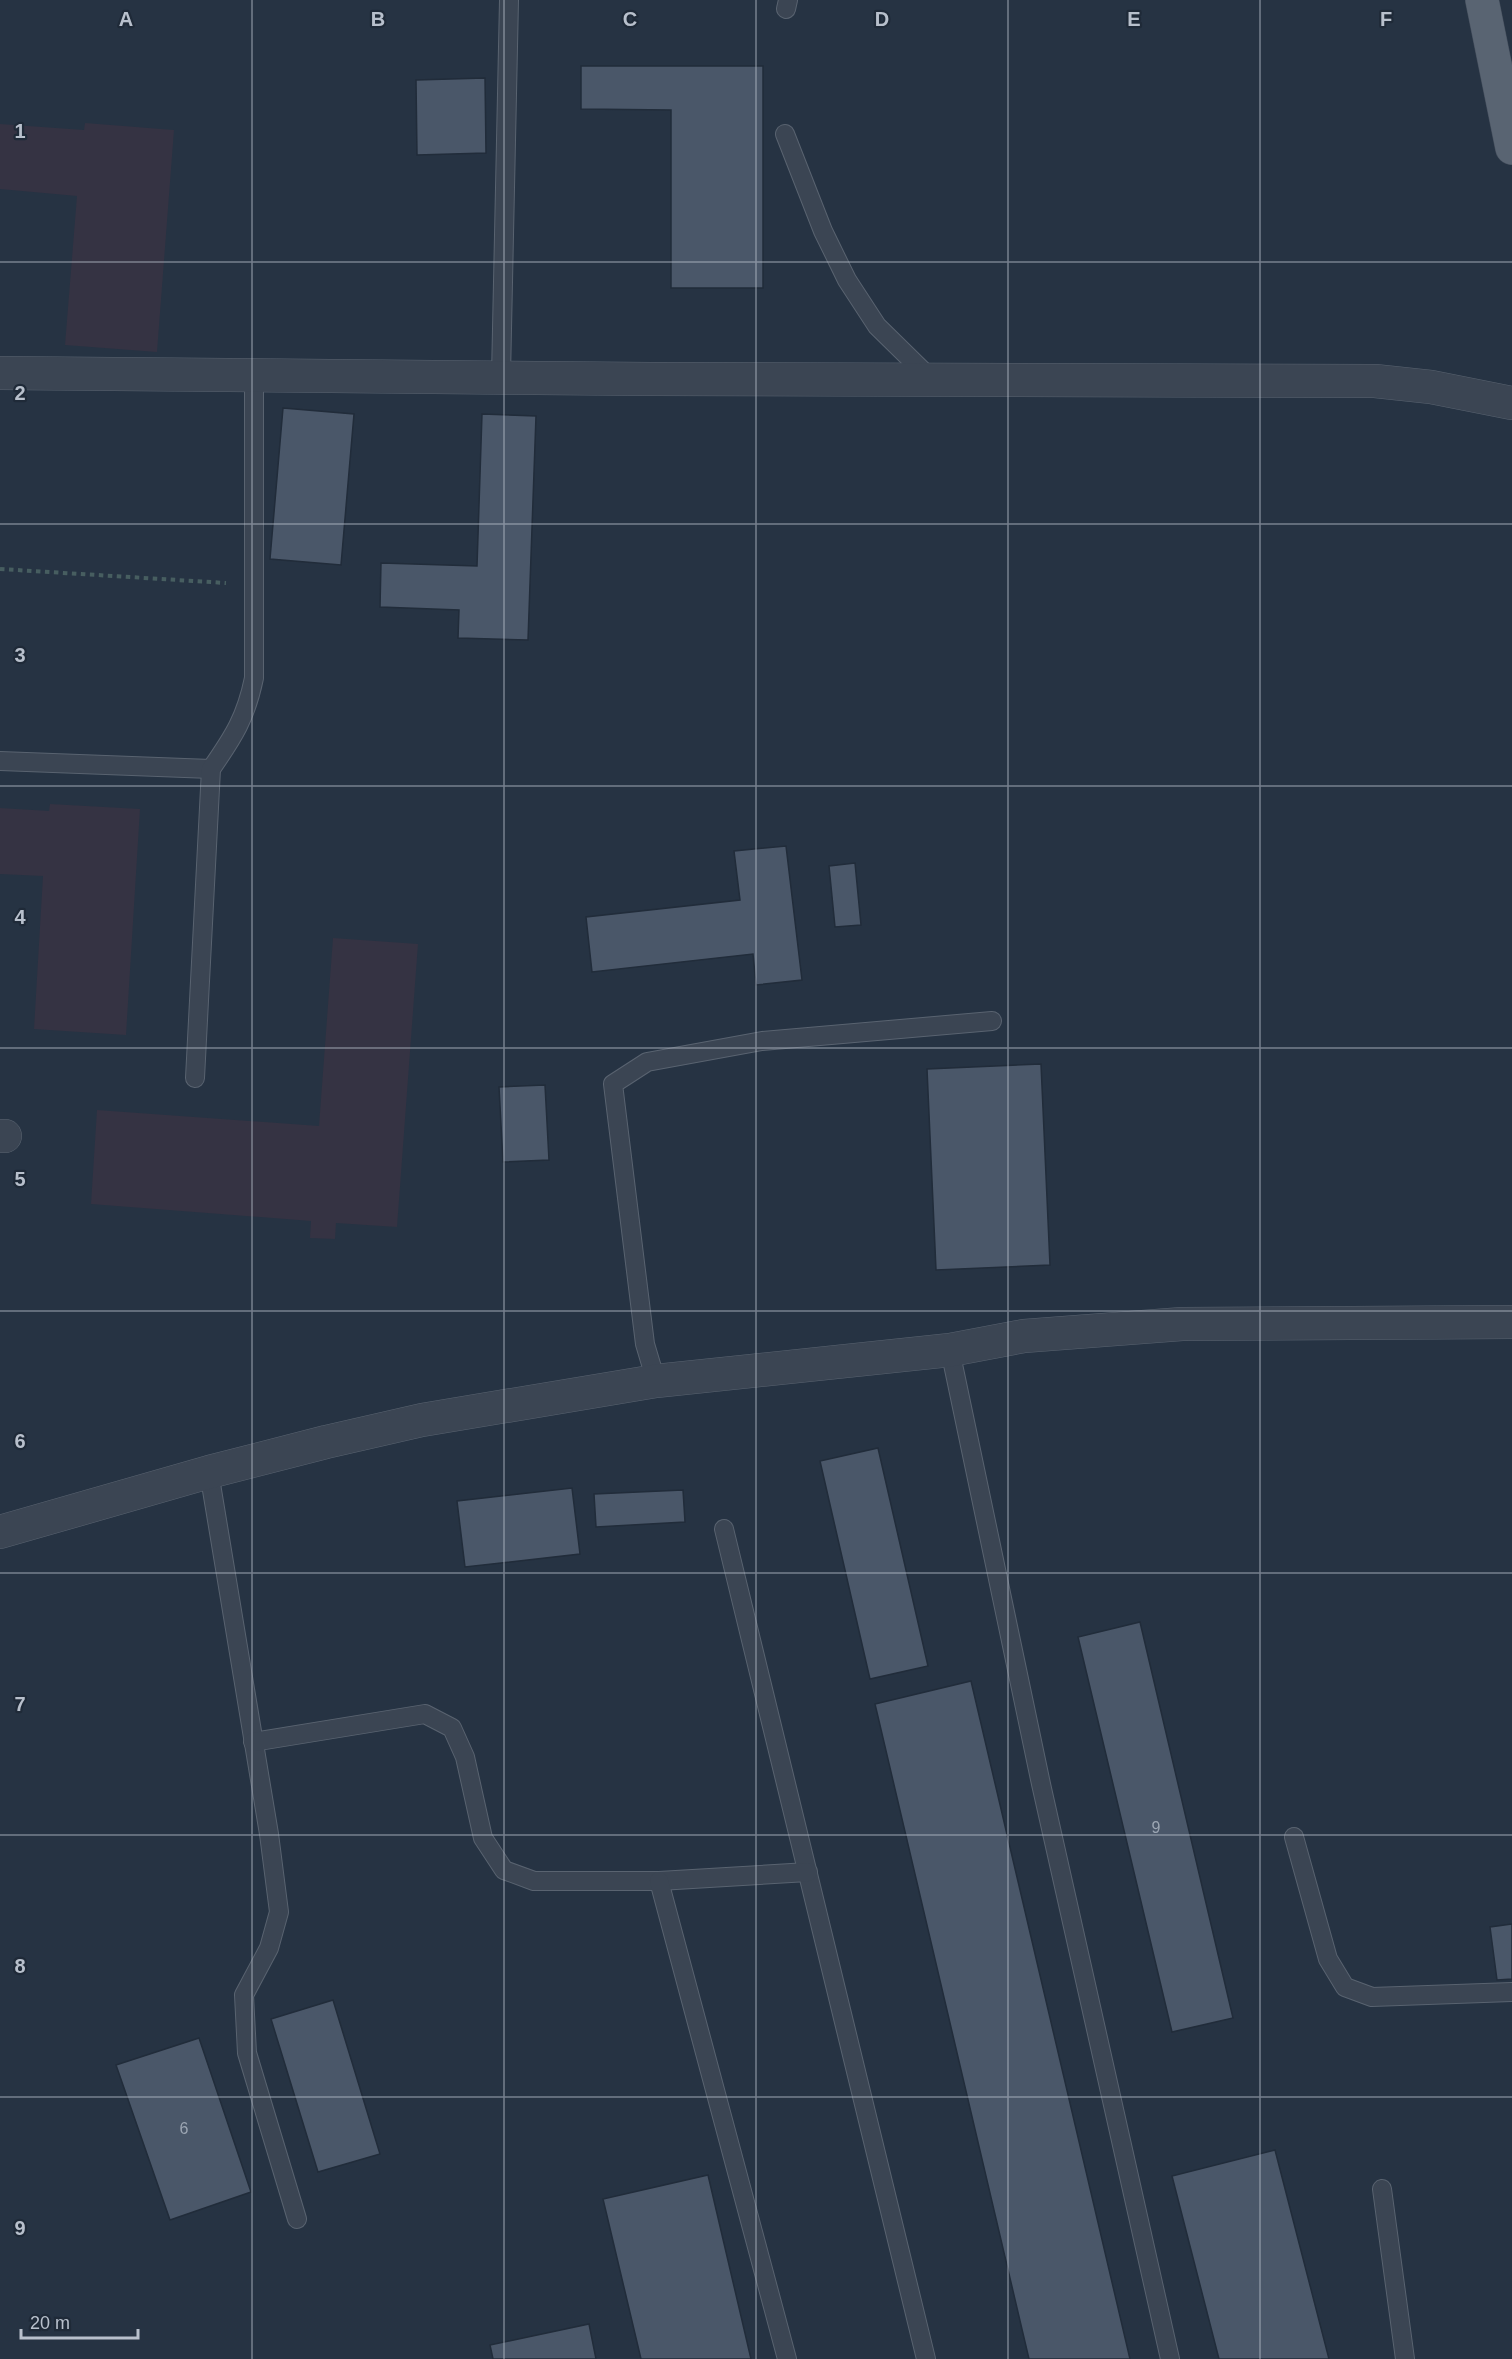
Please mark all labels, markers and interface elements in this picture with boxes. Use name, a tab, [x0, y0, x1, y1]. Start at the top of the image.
text: A	[119, 8, 133, 30]
text: B	[371, 8, 385, 30]
text: C	[623, 8, 637, 30]
text: D	[875, 8, 889, 30]
text: E	[1127, 8, 1141, 30]
text: F	[1380, 8, 1392, 30]
text: 1	[14, 120, 26, 142]
text: 2	[14, 382, 26, 404]
text: 3	[14, 644, 26, 666]
text: 4	[14, 906, 26, 928]
text: 5	[14, 1168, 26, 1190]
text: 6	[14, 1430, 26, 1452]
text: 7	[14, 1693, 26, 1715]
house number: 9	[1152, 1819, 1161, 1836]
text: 8	[14, 1955, 26, 1977]
house number: 6	[180, 2120, 189, 2137]
text: 9	[14, 2217, 26, 2239]
scale bar	[21, 2302, 138, 2340]
text: 20 m	[30, 2313, 70, 2333]

